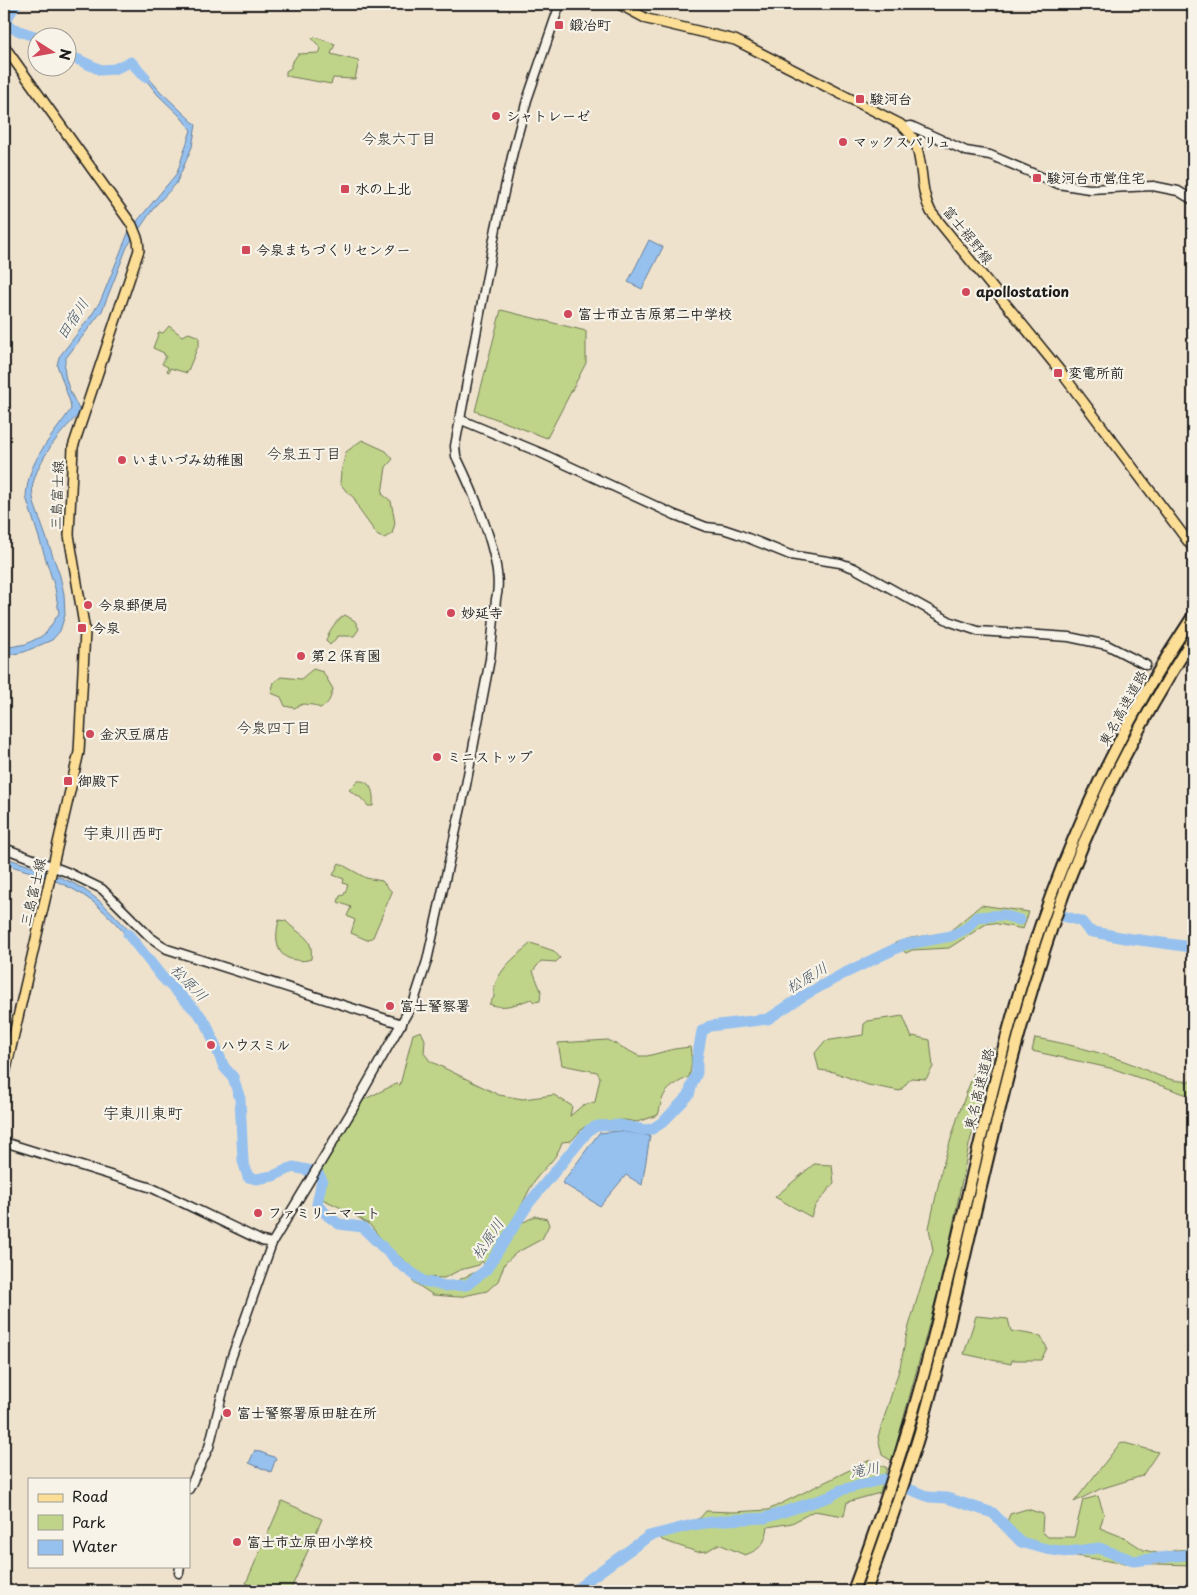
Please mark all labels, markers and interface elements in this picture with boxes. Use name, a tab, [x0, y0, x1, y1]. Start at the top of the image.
place label: 鍛冶町	[569, 14, 611, 35]
marker: 鍛冶町	[553, 19, 565, 31]
north arrow	[28, 28, 78, 78]
text: N	[54, 47, 77, 62]
place label: 駿河台	[870, 88, 912, 109]
marker: 駿河台	[854, 93, 866, 105]
place label: シャトレーゼ	[506, 105, 590, 126]
marker: シャトレーゼ	[490, 110, 502, 122]
district label: 今泉六丁目	[361, 126, 437, 149]
place label: マックスバリュ	[853, 131, 951, 152]
marker: マックスバリュ	[837, 136, 849, 148]
place label: 駿河台市営住宅	[1047, 167, 1145, 188]
marker: 駿河台市営住宅	[1031, 172, 1043, 184]
place label: 水の上北	[355, 178, 411, 199]
marker: 水の上北	[339, 183, 351, 195]
street label: 富士裾野線	[938, 201, 999, 268]
place label: 今泉まちづくりセンター	[256, 239, 410, 260]
marker: 今泉まちづくりセンター	[240, 244, 252, 256]
place label: apollostation	[976, 281, 1069, 302]
marker: apollostation	[960, 286, 972, 298]
water label: 田宿川	[50, 293, 94, 343]
place label: 富士市立吉原第二中学校	[578, 303, 732, 324]
marker: 富士市立吉原第二中学校	[562, 308, 574, 320]
place label: 変電所前	[1068, 362, 1124, 383]
marker: 変電所前	[1052, 367, 1064, 379]
district label: 今泉五丁目	[266, 441, 342, 464]
place label: いまいづみ幼稚園	[132, 449, 244, 470]
marker: いまいづみ幼稚園	[116, 454, 128, 466]
street label: 三島富士線	[45, 460, 68, 530]
place label: 今泉郵便局	[98, 594, 168, 615]
marker: 今泉郵便局	[82, 599, 94, 611]
place label: 妙延寺	[461, 602, 503, 623]
marker: 妙延寺	[445, 607, 457, 619]
place label: 今泉	[92, 617, 120, 638]
marker: 今泉	[76, 622, 88, 634]
place label: 第２保育園	[311, 645, 381, 666]
marker: 第２保育園	[295, 650, 307, 662]
street label: 東名高速道路	[1093, 666, 1152, 750]
district label: 今泉四丁目	[236, 715, 312, 738]
place label: 金沢豆腐店	[100, 723, 170, 744]
marker: 金沢豆腐店	[84, 728, 96, 740]
place label: ミニストップ	[447, 746, 532, 767]
marker: ミニストップ	[431, 751, 443, 763]
place label: 御殿下	[78, 770, 120, 791]
marker: 御殿下	[62, 775, 74, 787]
district label: 宇東川西町	[83, 820, 163, 844]
street label: 三島富士線	[14, 855, 51, 928]
water label: 松原川	[781, 955, 831, 998]
water label: 松原川	[166, 958, 214, 1006]
place label: 富士警察署	[400, 995, 470, 1016]
marker: 富士警察署	[384, 1000, 396, 1012]
place label: ハウスミル	[221, 1034, 290, 1055]
marker: ハウスミル	[205, 1039, 217, 1051]
street label: 東名高速道路	[958, 1046, 999, 1132]
district label: 宇東川東町	[103, 1100, 183, 1124]
place label: ファミリーマート	[268, 1202, 381, 1223]
marker: ファミリーマート	[252, 1207, 264, 1219]
water label: 松原川	[465, 1213, 509, 1263]
place label: 富士警察署原田駐在所	[237, 1402, 377, 1423]
marker: 富士警察署原田駐在所	[221, 1407, 233, 1419]
water label: 滝川	[848, 1455, 882, 1482]
legend	[28, 1478, 190, 1568]
text: Road	[72, 1484, 108, 1507]
text: Park	[72, 1510, 106, 1533]
place label: 富士市立原田小学校	[247, 1531, 373, 1552]
text: Water	[72, 1534, 117, 1557]
marker: 富士市立原田小学校	[231, 1536, 243, 1548]

